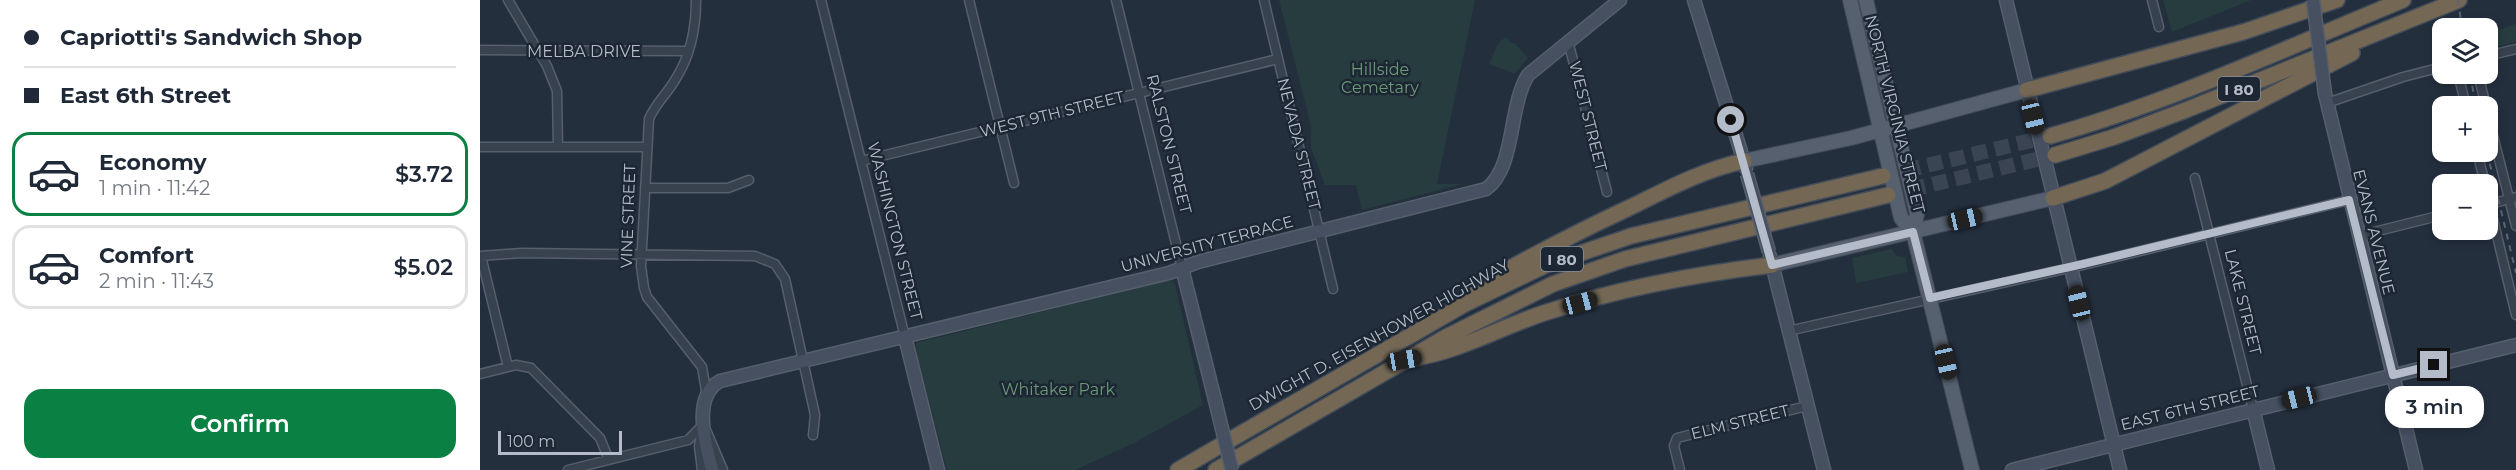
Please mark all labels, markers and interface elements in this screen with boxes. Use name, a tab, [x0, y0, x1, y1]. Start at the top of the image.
street label: NORTH VIRGINIA STREET	[1861, 13, 1929, 216]
map controls	[2432, 18, 2498, 240]
button: layers	[2432, 18, 2498, 84]
text: Capriotti's Sandwich Shop	[60, 24, 362, 51]
street label: MELBA DRIVE	[527, 42, 641, 61]
street label: WEST STREET	[1565, 59, 1611, 174]
park label: Hillside Cemetary	[1341, 60, 1419, 97]
street label: RALSTON STREET	[1143, 72, 1196, 216]
street label: NEVADA STREET	[1273, 76, 1325, 213]
road number: I 80	[2218, 77, 2260, 101]
text: East 6th Street	[60, 82, 231, 109]
street label: WEST 9TH STREET	[978, 87, 1127, 141]
button: +	[2432, 96, 2498, 162]
car	[2020, 97, 2046, 137]
route start	[1717, 106, 1744, 133]
street label: WASHINGTON STREET	[864, 140, 926, 323]
icon: car	[27, 147, 81, 201]
text: Economy	[99, 149, 207, 176]
text: $3.72	[395, 161, 453, 188]
street label: VINE STREET	[617, 163, 639, 269]
street label: EVANS AVENUE	[2349, 167, 2399, 297]
button: −	[2432, 174, 2498, 240]
text: 1 min · 11:42	[99, 176, 210, 200]
car	[1945, 206, 1985, 232]
street label: UNIVERSITY TERRACE	[1119, 212, 1295, 276]
icon: car	[27, 240, 81, 294]
text: Comfort	[99, 242, 194, 269]
road number: I 80	[1541, 247, 1583, 271]
street label: LAKE STREET	[2221, 247, 2266, 358]
text: $5.02	[394, 254, 453, 281]
street label: DWIGHT D. EISENHOWER HIGHWAY	[1246, 255, 1513, 415]
text: 2 min · 11:43	[99, 269, 214, 293]
car	[2066, 283, 2092, 323]
car	[1560, 290, 1600, 316]
car	[1933, 342, 1959, 382]
car	[1385, 348, 1423, 372]
route end	[2420, 351, 2447, 378]
park label: Whitaker Park	[1001, 380, 1115, 399]
street label: EAST 6TH STREET	[2119, 381, 2262, 434]
car	[2279, 385, 2319, 411]
callout: 3 min	[2384, 386, 2484, 428]
button: Confirm	[24, 389, 456, 458]
text: 3 min	[2406, 395, 2463, 419]
street label: ELM STREET	[1689, 400, 1792, 443]
scale bar	[498, 428, 622, 456]
text: 100 m	[507, 432, 555, 451]

